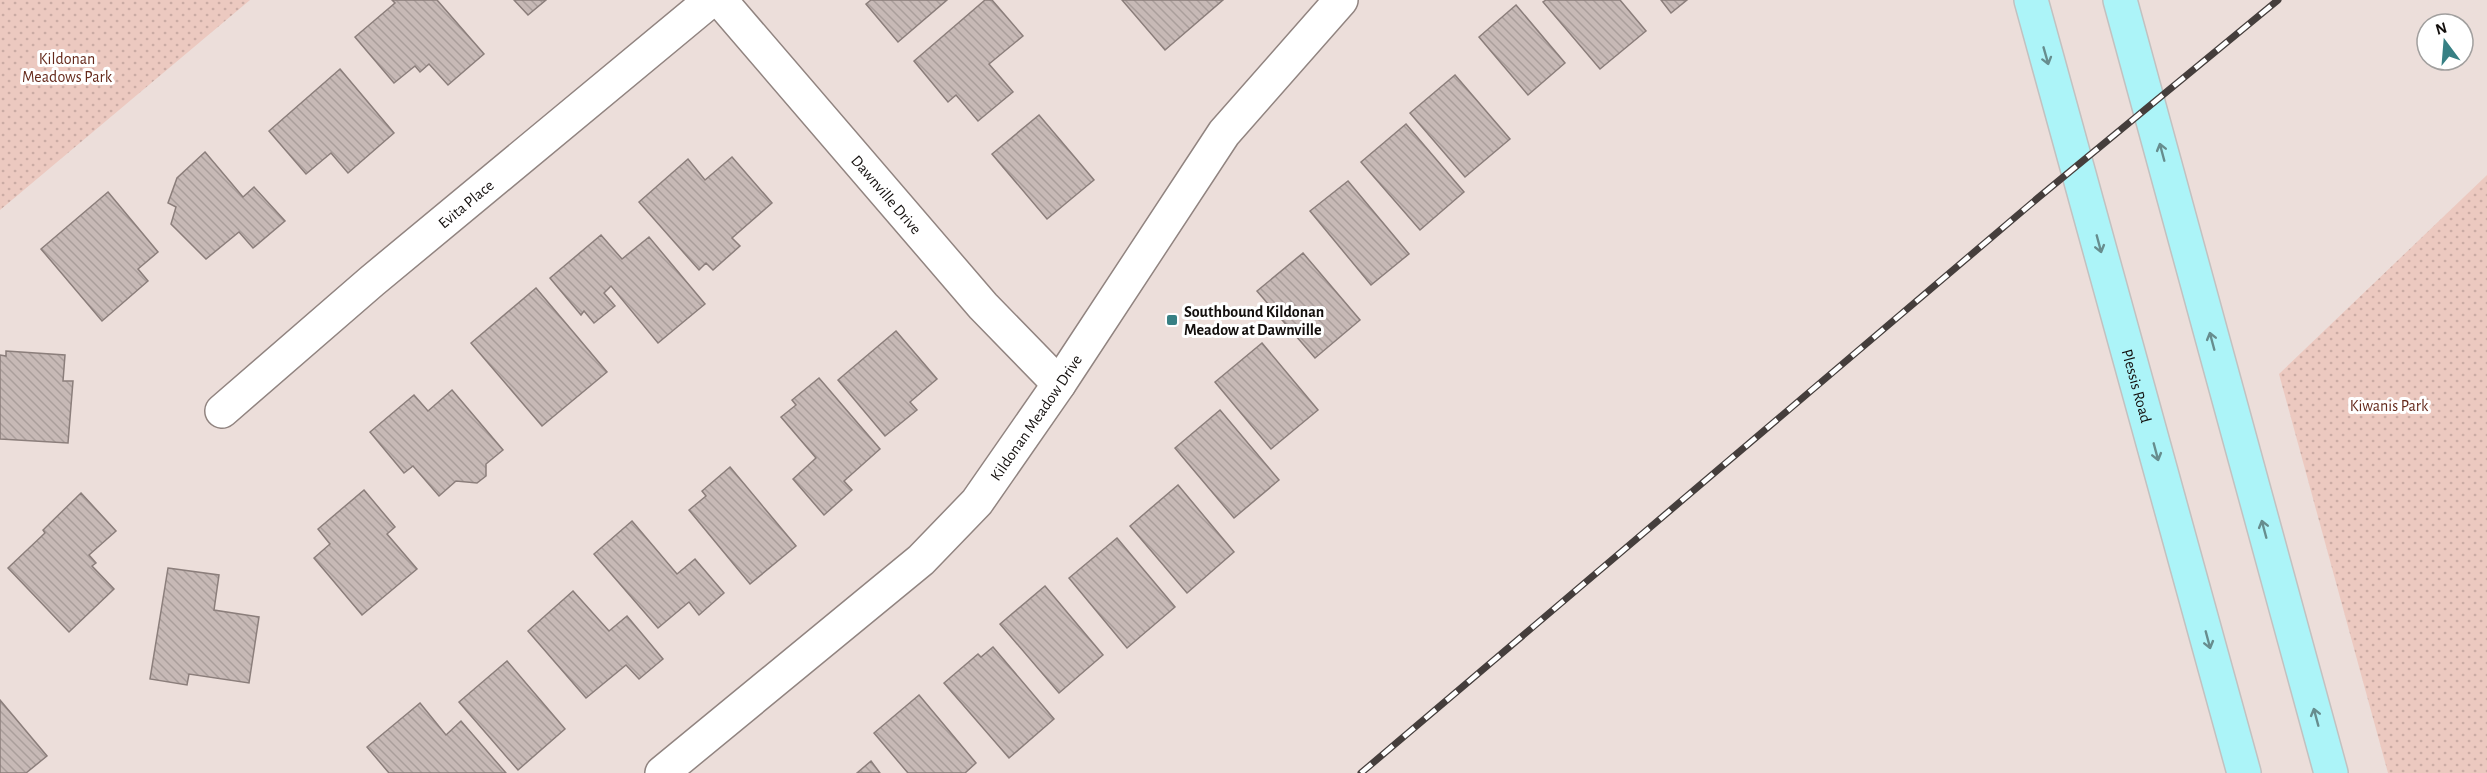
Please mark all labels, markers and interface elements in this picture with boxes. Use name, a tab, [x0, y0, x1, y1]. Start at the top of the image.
north arrow	[2415, 12, 2475, 72]
text: N	[2434, 19, 2449, 38]
one-way arrow	[2041, 46, 2052, 65]
park label: Kildonan Meadows Park	[22, 51, 113, 85]
one-way arrow	[2155, 143, 2167, 162]
street label: Dawnville Drive	[848, 152, 924, 237]
street label: Evita Place	[436, 177, 497, 232]
one-way arrow	[2094, 234, 2105, 253]
place label: Southbound Kildonan Meadow at Dawnville	[1184, 304, 1324, 338]
marker: Southbound Kildonan Meadow at Dawnville	[1165, 313, 1179, 327]
one-way arrow	[2206, 332, 2217, 351]
street label: Plessis Road	[2119, 347, 2154, 425]
street label: Kildonan Meadow Drive	[988, 352, 1085, 484]
park label: Kiwanis Park	[2350, 398, 2429, 414]
one-way arrow	[2151, 442, 2163, 461]
one-way arrow	[2258, 519, 2270, 538]
one-way arrow	[2203, 630, 2214, 649]
one-way arrow	[2310, 707, 2321, 726]

